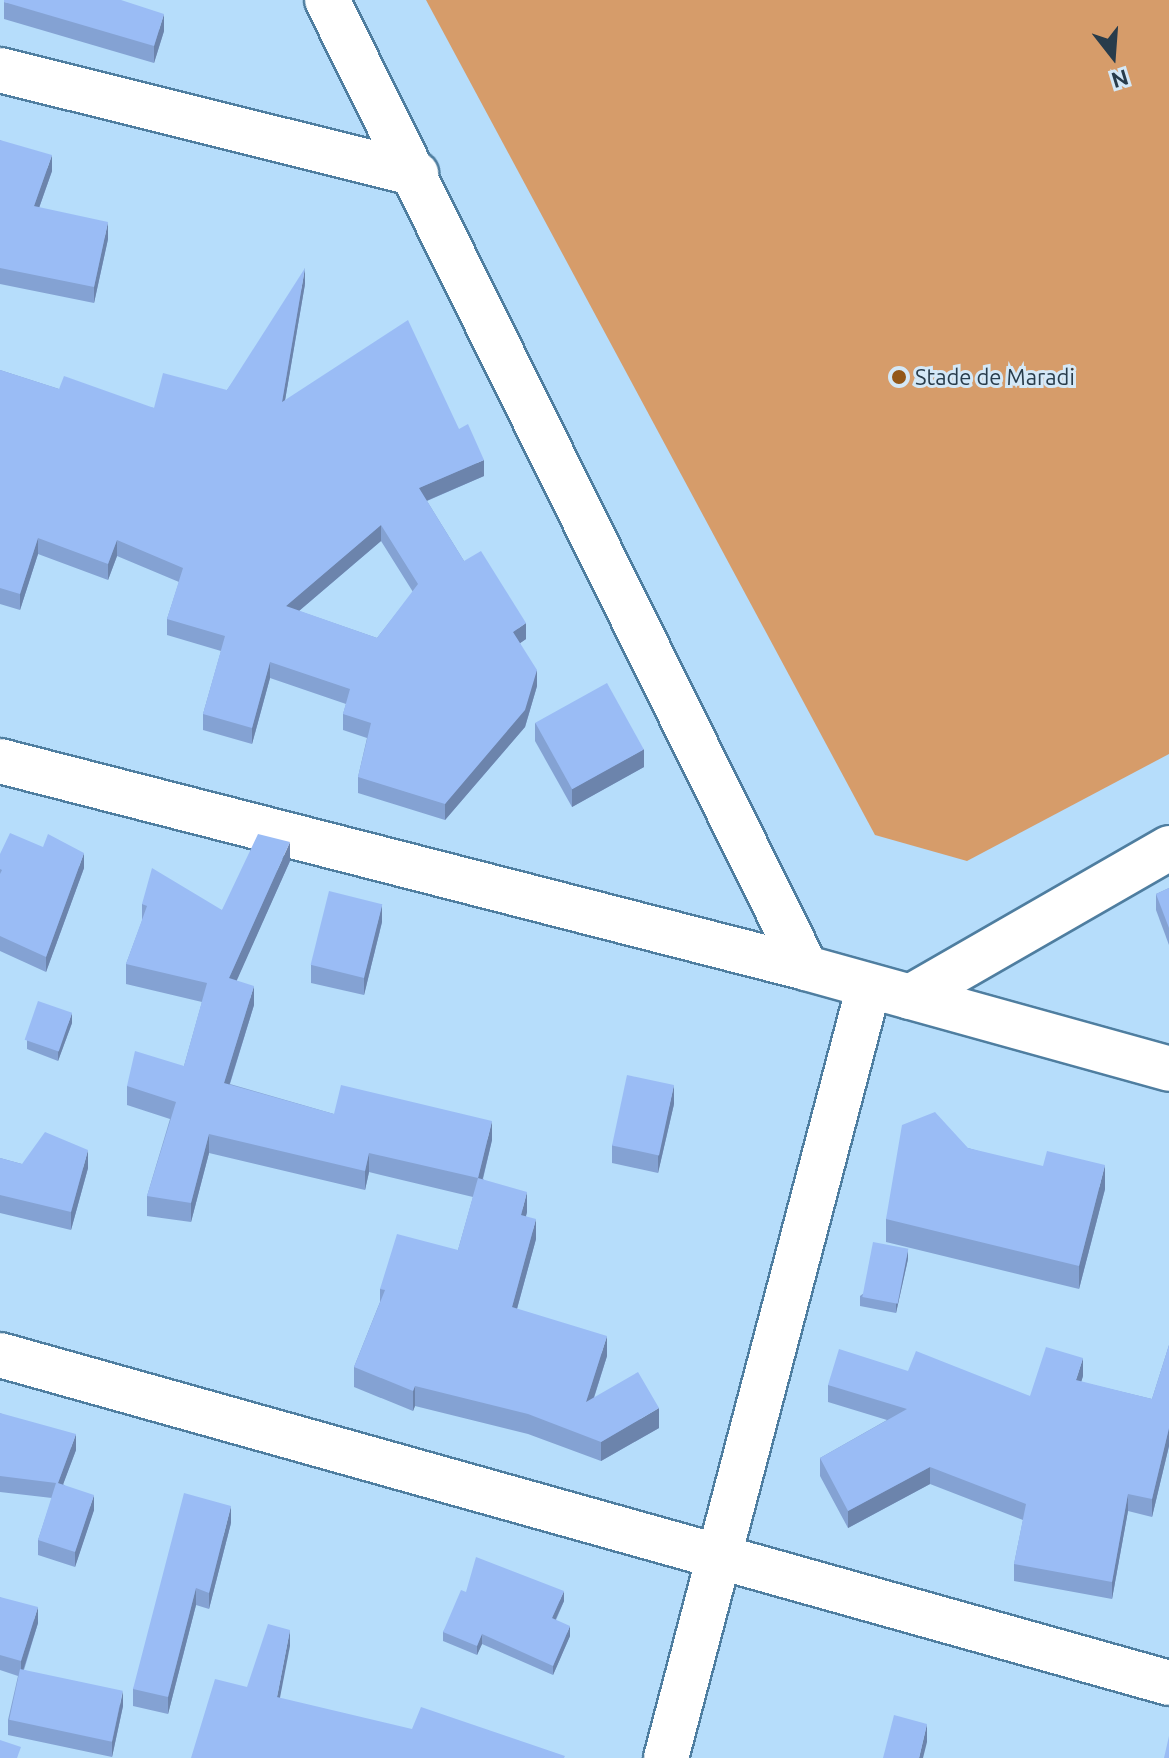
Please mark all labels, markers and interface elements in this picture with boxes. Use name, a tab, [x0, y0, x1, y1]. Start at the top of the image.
north arrow	[1073, 16, 1153, 96]
text: N	[1109, 65, 1132, 94]
place label: Stade de Maradi	[915, 364, 1075, 390]
marker: Stade de Maradi	[890, 368, 908, 386]

